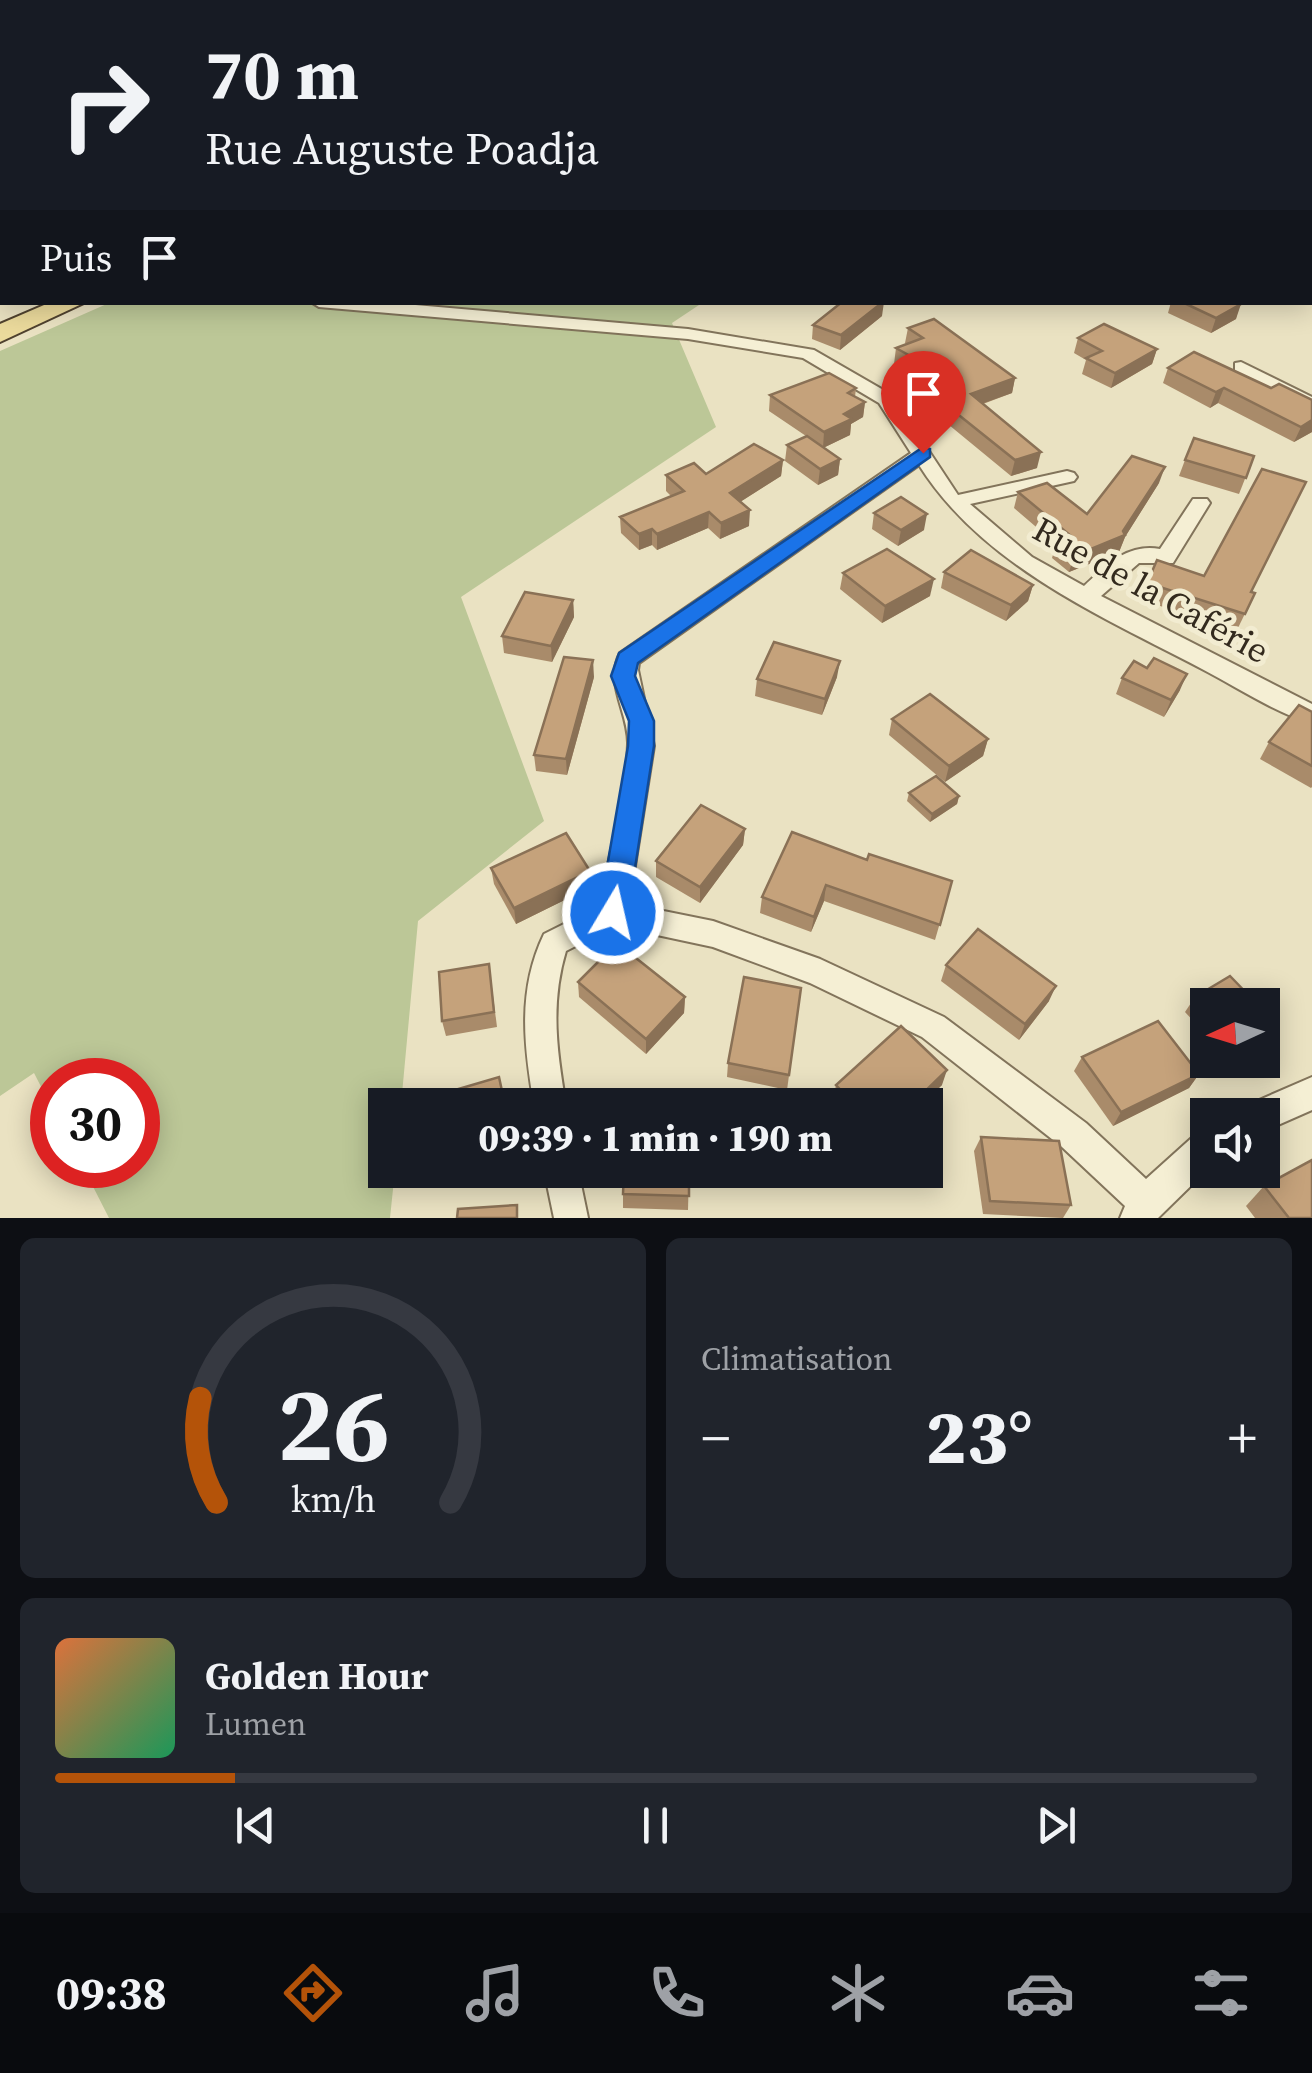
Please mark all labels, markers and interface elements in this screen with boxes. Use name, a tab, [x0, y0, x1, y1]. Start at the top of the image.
text: 70 m	[205, 26, 359, 122]
icon: right	[40, 40, 170, 170]
text: Rue Auguste Poadja	[205, 117, 599, 179]
icon: arrive	[132, 230, 187, 285]
text: Puis	[40, 232, 112, 284]
pin	[881, 351, 966, 454]
icon: arrive	[896, 366, 951, 421]
street label: Rue de la Caférie	[1024, 505, 1278, 675]
position arrow	[561, 861, 665, 965]
north arrow	[1190, 988, 1280, 1078]
map controls	[1190, 988, 1280, 1188]
speed limit sign: 30	[30, 1058, 160, 1188]
button: sound	[1190, 1098, 1280, 1188]
text: 09:39 · 1 min · 190 m	[478, 1112, 833, 1164]
text: Climatisation	[701, 1337, 892, 1381]
text: 26	[277, 1352, 389, 1495]
text: 23°	[925, 1385, 1033, 1488]
text: −	[701, 1400, 730, 1475]
text: +	[1228, 1400, 1257, 1475]
text: km/h	[290, 1475, 376, 1524]
text: Golden Hour	[205, 1650, 428, 1702]
text: Lumen	[205, 1702, 307, 1746]
icon: previous	[228, 1798, 283, 1853]
icon: pause	[628, 1798, 683, 1853]
icon: next	[1029, 1798, 1084, 1853]
icon: directions	[278, 1958, 348, 2028]
icon: music	[460, 1958, 530, 2028]
icon: phone	[642, 1958, 712, 2028]
icon: climate	[823, 1958, 893, 2028]
icon: car	[1005, 1958, 1075, 2028]
icon: filters	[1186, 1958, 1256, 2028]
text: 09:38	[56, 1962, 167, 2024]

